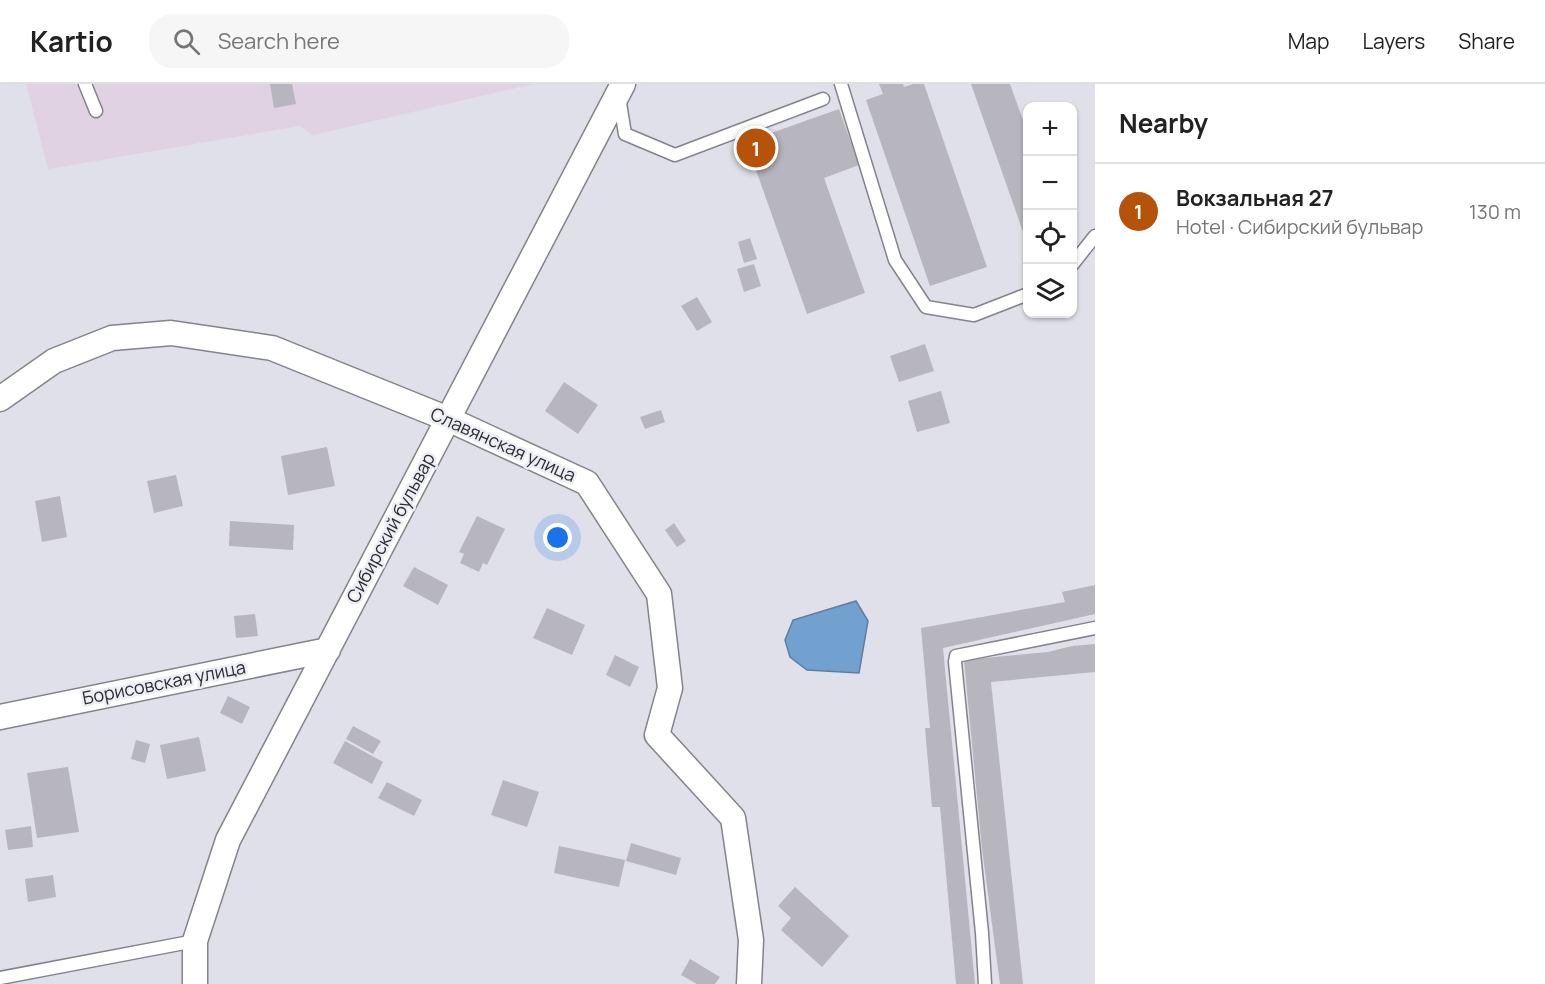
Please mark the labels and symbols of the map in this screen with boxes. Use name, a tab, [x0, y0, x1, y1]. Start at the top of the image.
pin: 1	[736, 126, 776, 170]
street label: Славянская улица	[427, 401, 580, 487]
street label: Сибирский бульвар	[340, 448, 440, 607]
your location	[543, 523, 572, 552]
street label: Борисовская улица	[80, 654, 247, 710]

